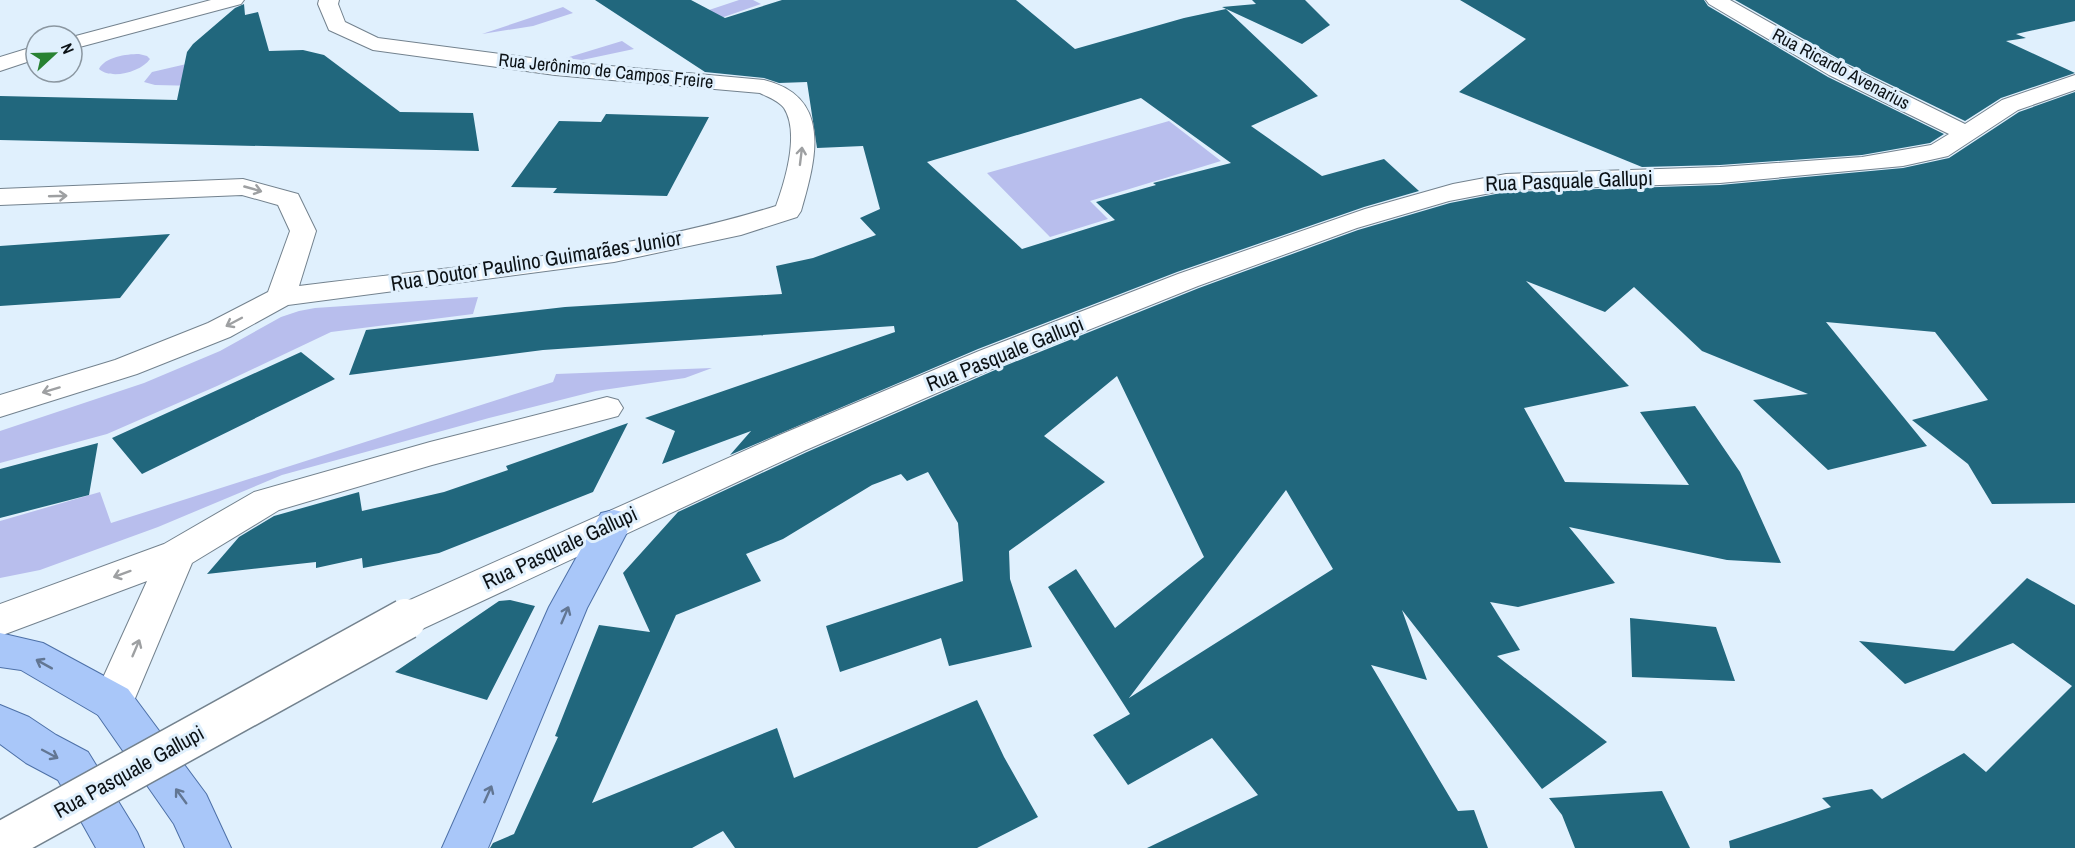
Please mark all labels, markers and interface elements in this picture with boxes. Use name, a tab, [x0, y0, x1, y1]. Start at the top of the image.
street label: Rua Ricardo Avenarius	[1768, 22, 1914, 115]
north arrow	[24, 24, 84, 84]
text: N	[56, 40, 80, 57]
street label: Rua Jerônimo de Campos Freire	[497, 47, 715, 94]
one-way arrow	[796, 147, 807, 166]
street label: Rua Pasquale Gallupi	[1485, 163, 1653, 198]
one-way arrow	[243, 184, 262, 196]
one-way arrow	[48, 190, 68, 202]
street label: Rua Doutor Paulino Guimarães Junior	[389, 223, 684, 298]
street label: Rua Pasquale Gallupi	[922, 309, 1088, 398]
one-way arrow	[225, 317, 243, 328]
one-way arrow	[42, 385, 61, 396]
street label: Rua Pasquale Gallupi	[478, 499, 642, 596]
one-way arrow	[113, 570, 132, 581]
one-way arrow	[560, 606, 571, 625]
one-way arrow	[131, 640, 142, 658]
one-way arrow	[36, 658, 53, 670]
street label: Rua Pasquale Gallupi	[48, 718, 209, 825]
one-way arrow	[41, 748, 58, 760]
one-way arrow	[483, 786, 495, 804]
one-way arrow	[175, 789, 187, 805]

